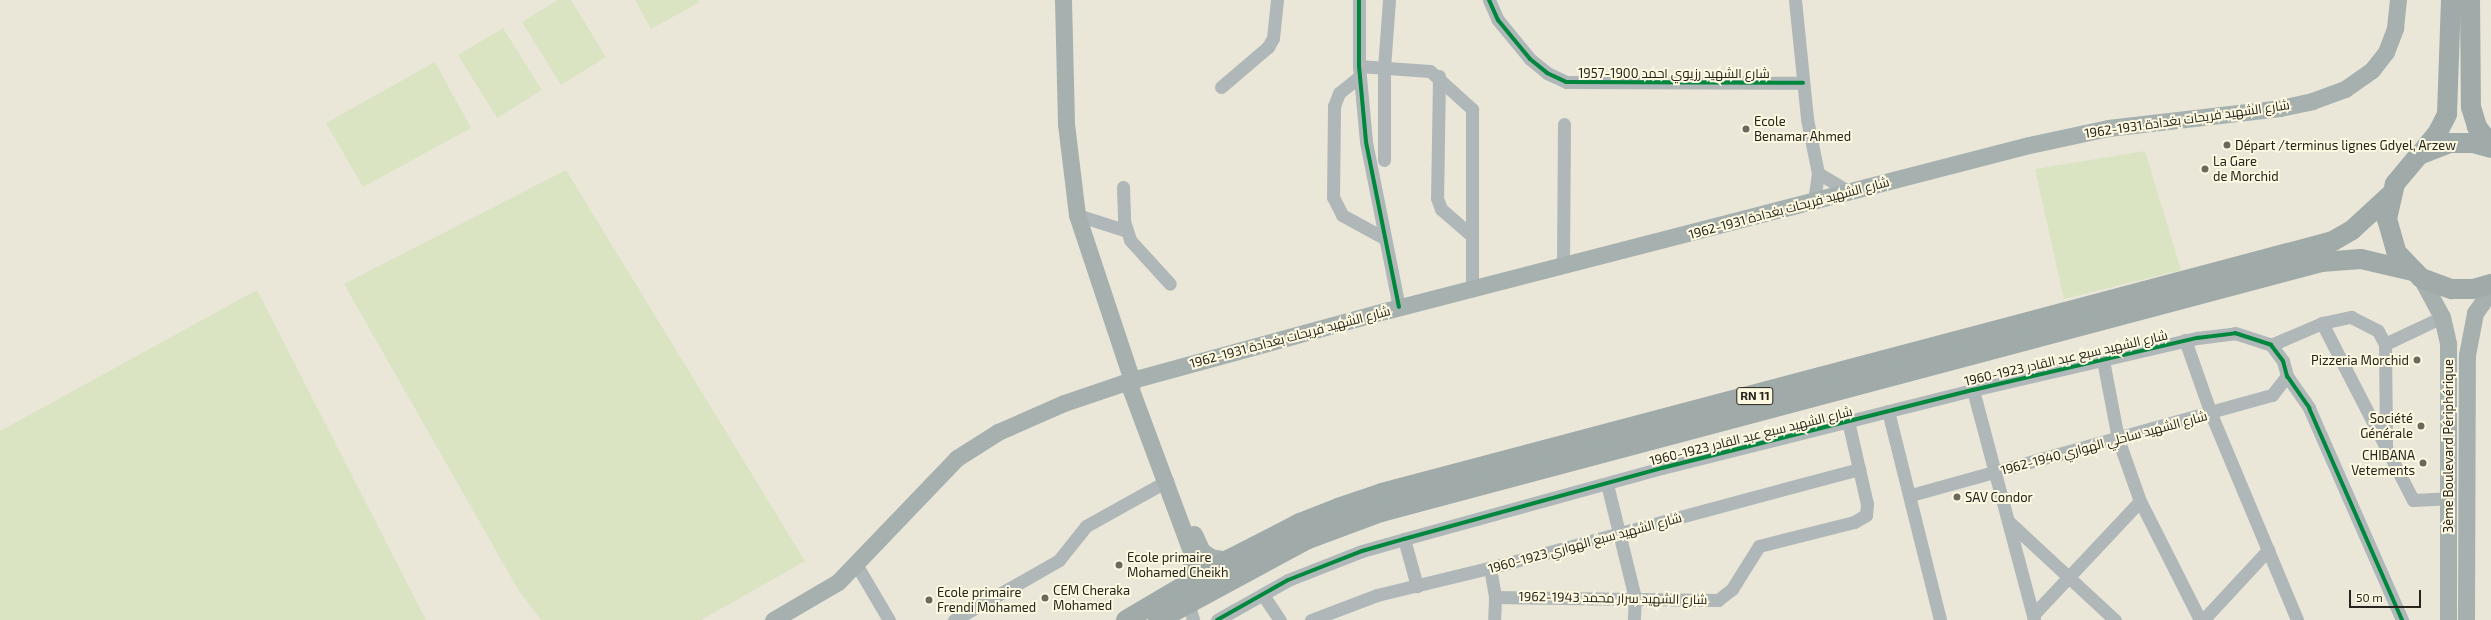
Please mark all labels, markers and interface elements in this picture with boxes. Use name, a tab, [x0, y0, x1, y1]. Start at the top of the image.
street label: شارع الشهيد رزيوي احمد 1900-1957	[1578, 65, 1770, 81]
street label: شارع الشهيد فريحات بغدادة 1931-1962	[2083, 97, 2291, 141]
place label: Ecole Benamar Ahmed	[1754, 114, 1852, 145]
marker: Ecole Benamar Ahmed	[1741, 124, 1751, 134]
place label: Départ /terminus lignes Gdyel, Arzew	[2235, 137, 2456, 153]
marker: Départ /terminus lignes Gdyel, Arzew	[2222, 140, 2232, 150]
place label: La Gare de Morchid	[2213, 154, 2279, 185]
marker: La Gare de Morchid	[2200, 164, 2210, 174]
street label: شارع الشهيد فريحات بغدادة 1931-1962	[1687, 174, 1891, 242]
street label: شارع الشهيد فريحات بغدادة 1931-1962	[1188, 303, 1392, 371]
street label: شارع الشهيد سبع عبد القادر 1923-1960	[1963, 327, 2169, 389]
place label: Pizzeria Morchid	[2311, 352, 2409, 368]
marker: Pizzeria Morchid	[2412, 355, 2422, 365]
street label: 3ème Boulevard Périphérique	[2440, 359, 2456, 533]
road number: RN 11	[1736, 386, 1774, 406]
street label: شارع الشهيد سبع عبد القادر 1923-1960	[1648, 403, 1854, 469]
street label: شارع الشهيد ساحلي الهواري 1940-1962	[1999, 408, 2209, 478]
place label: Société Générale	[2360, 411, 2413, 442]
marker: Société Générale	[2416, 421, 2426, 431]
place label: CHIBANA Vetements	[2351, 448, 2415, 479]
marker: CHIBANA Vetements	[2418, 458, 2428, 468]
place label: SAV Condor	[1965, 489, 2033, 505]
marker: SAV Condor	[1952, 492, 1962, 502]
street label: شارع الشهيد سبع الهواري 1923-1960	[1487, 510, 1683, 576]
place label: Ecole primaire Mohamed Cheikh	[1127, 550, 1229, 581]
marker: Ecole primaire Mohamed Cheikh	[1114, 560, 1124, 570]
scale bar	[2351, 582, 2423, 608]
place label: CEM Cheraka Mohamed	[1053, 583, 1130, 614]
place label: Ecole primaire Frendi Mohamed	[937, 585, 1036, 616]
street label: شارع الشهيد سرار محمد 1943-1962	[1519, 589, 1707, 607]
text: 50 m	[2356, 590, 2383, 604]
marker: CEM Cheraka Mohamed	[1040, 593, 1050, 603]
marker: Ecole primaire Frendi Mohamed	[924, 595, 934, 605]

